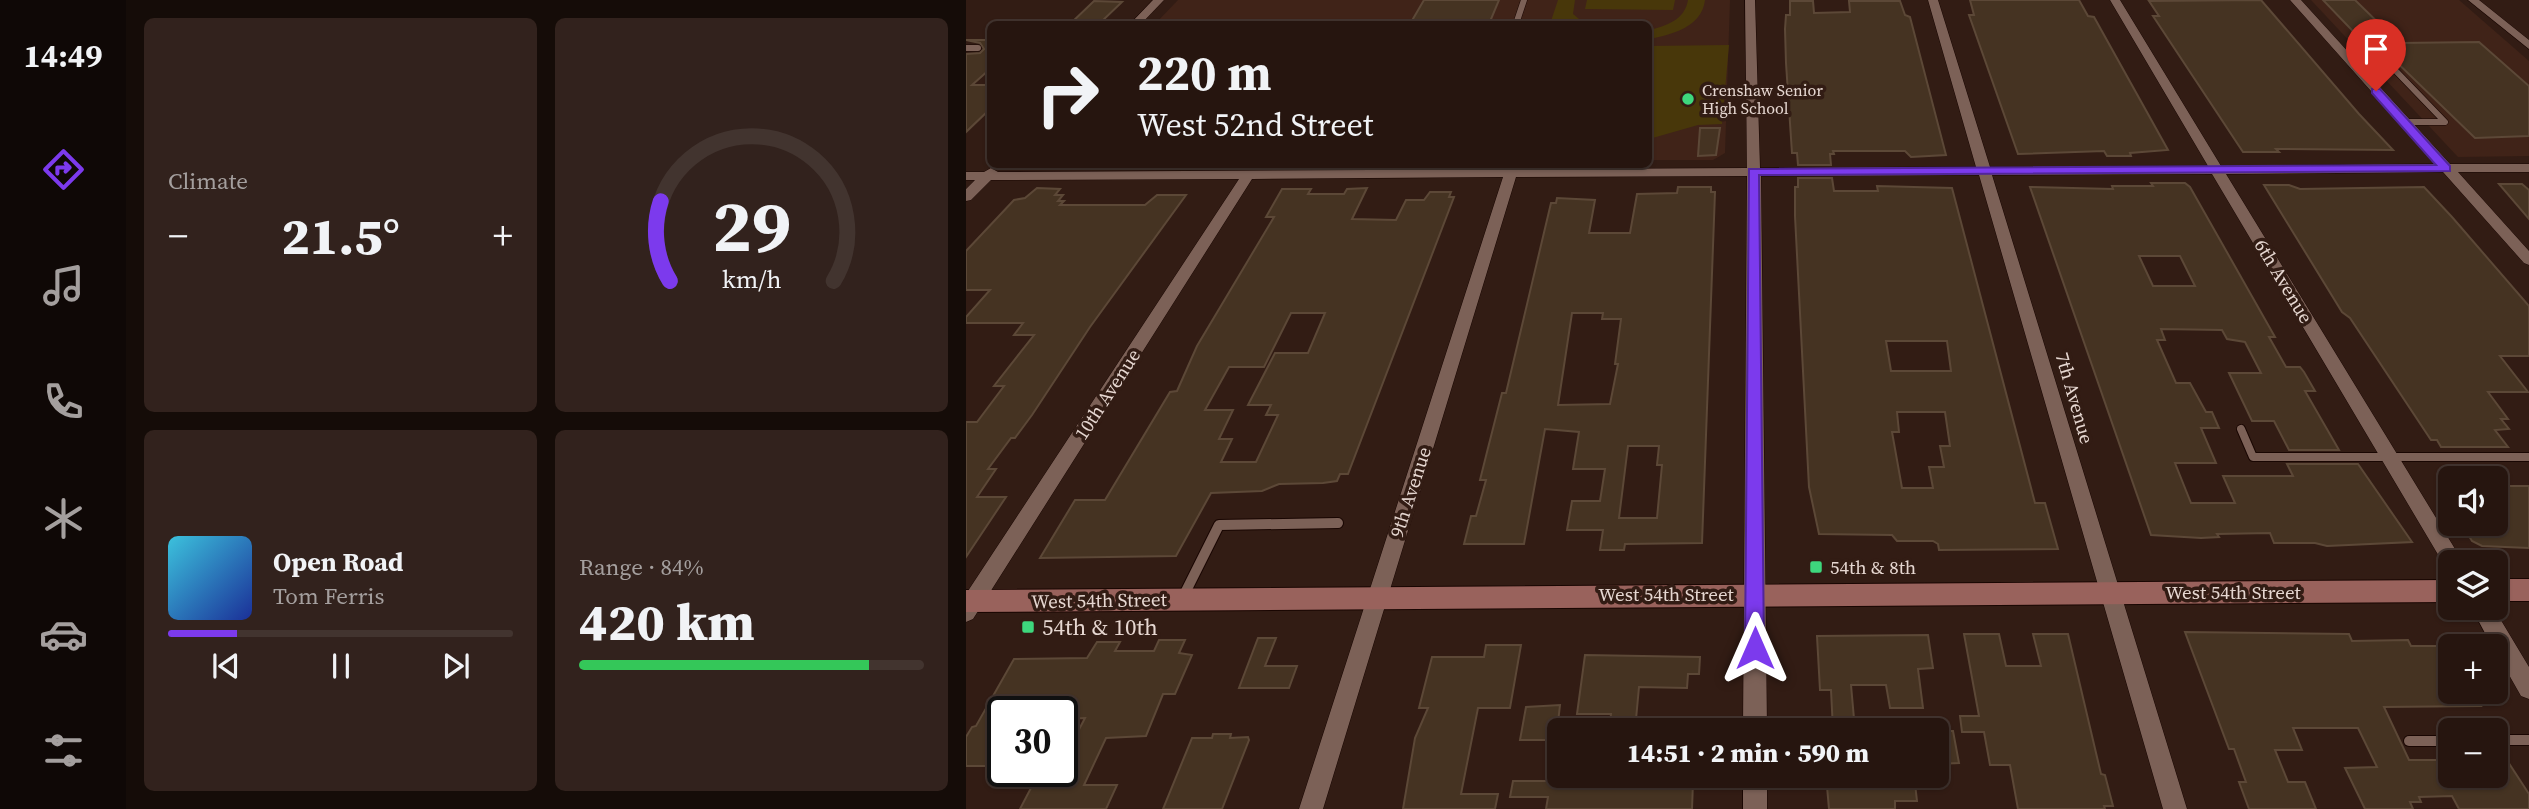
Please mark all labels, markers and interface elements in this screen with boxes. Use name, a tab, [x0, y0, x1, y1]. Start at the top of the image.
pin	[2346, 19, 2406, 91]
icon: arrive	[2357, 30, 2395, 68]
text: 14:49	[24, 34, 102, 78]
text: 220 m	[1137, 39, 1272, 106]
icon: right	[1022, 49, 1113, 140]
place label: Crenshaw Senior High School	[1702, 79, 1823, 119]
marker: Crenshaw Senior High School	[1680, 91, 1696, 107]
text: West 52nd Street	[1137, 103, 1373, 147]
icon: directions	[39, 145, 88, 194]
text: Climate	[168, 165, 248, 197]
text: 29	[712, 176, 791, 275]
text: 21.5°	[281, 200, 400, 271]
text: −	[168, 210, 188, 262]
text: +	[493, 210, 513, 262]
street label: 6th Avenue	[2249, 234, 2319, 328]
icon: music	[39, 261, 88, 310]
text: km/h	[722, 262, 781, 296]
street label: 10th Avenue	[1068, 344, 1146, 444]
street label: 7th Avenue	[2050, 349, 2100, 447]
icon: phone	[39, 377, 88, 426]
street label: 9th Avenue	[1383, 443, 1437, 541]
map controls	[2438, 466, 2508, 788]
button: sound	[2438, 466, 2508, 536]
icon: climate	[39, 494, 88, 543]
text: Open Road	[273, 544, 404, 580]
button: layers	[2438, 550, 2508, 620]
text: Range · 84%	[579, 551, 704, 583]
place label: 54th & 8th	[1830, 554, 1916, 580]
marker: 54th & 8th	[1808, 559, 1824, 575]
street label: West 54th Street	[2165, 579, 2302, 605]
text: Tom Ferris	[273, 580, 384, 612]
street label: West 54th Street	[1598, 581, 1735, 607]
text: 420 km	[579, 586, 755, 657]
street label: West 54th Street	[1031, 586, 1168, 614]
icon: car	[39, 610, 88, 659]
place label: 54th & 10th	[1042, 611, 1158, 643]
position arrow	[1718, 611, 1792, 685]
marker: 54th & 10th	[1020, 619, 1036, 635]
button: +	[2438, 634, 2508, 704]
icon: previous	[207, 647, 245, 685]
icon: pause	[322, 647, 360, 685]
icon: next	[437, 647, 475, 685]
speed limit sign: 30	[987, 696, 1078, 787]
button: −	[2438, 718, 2508, 788]
icon: filters	[39, 726, 88, 775]
text: 14:51 · 2 min · 590 m	[1627, 735, 1869, 771]

